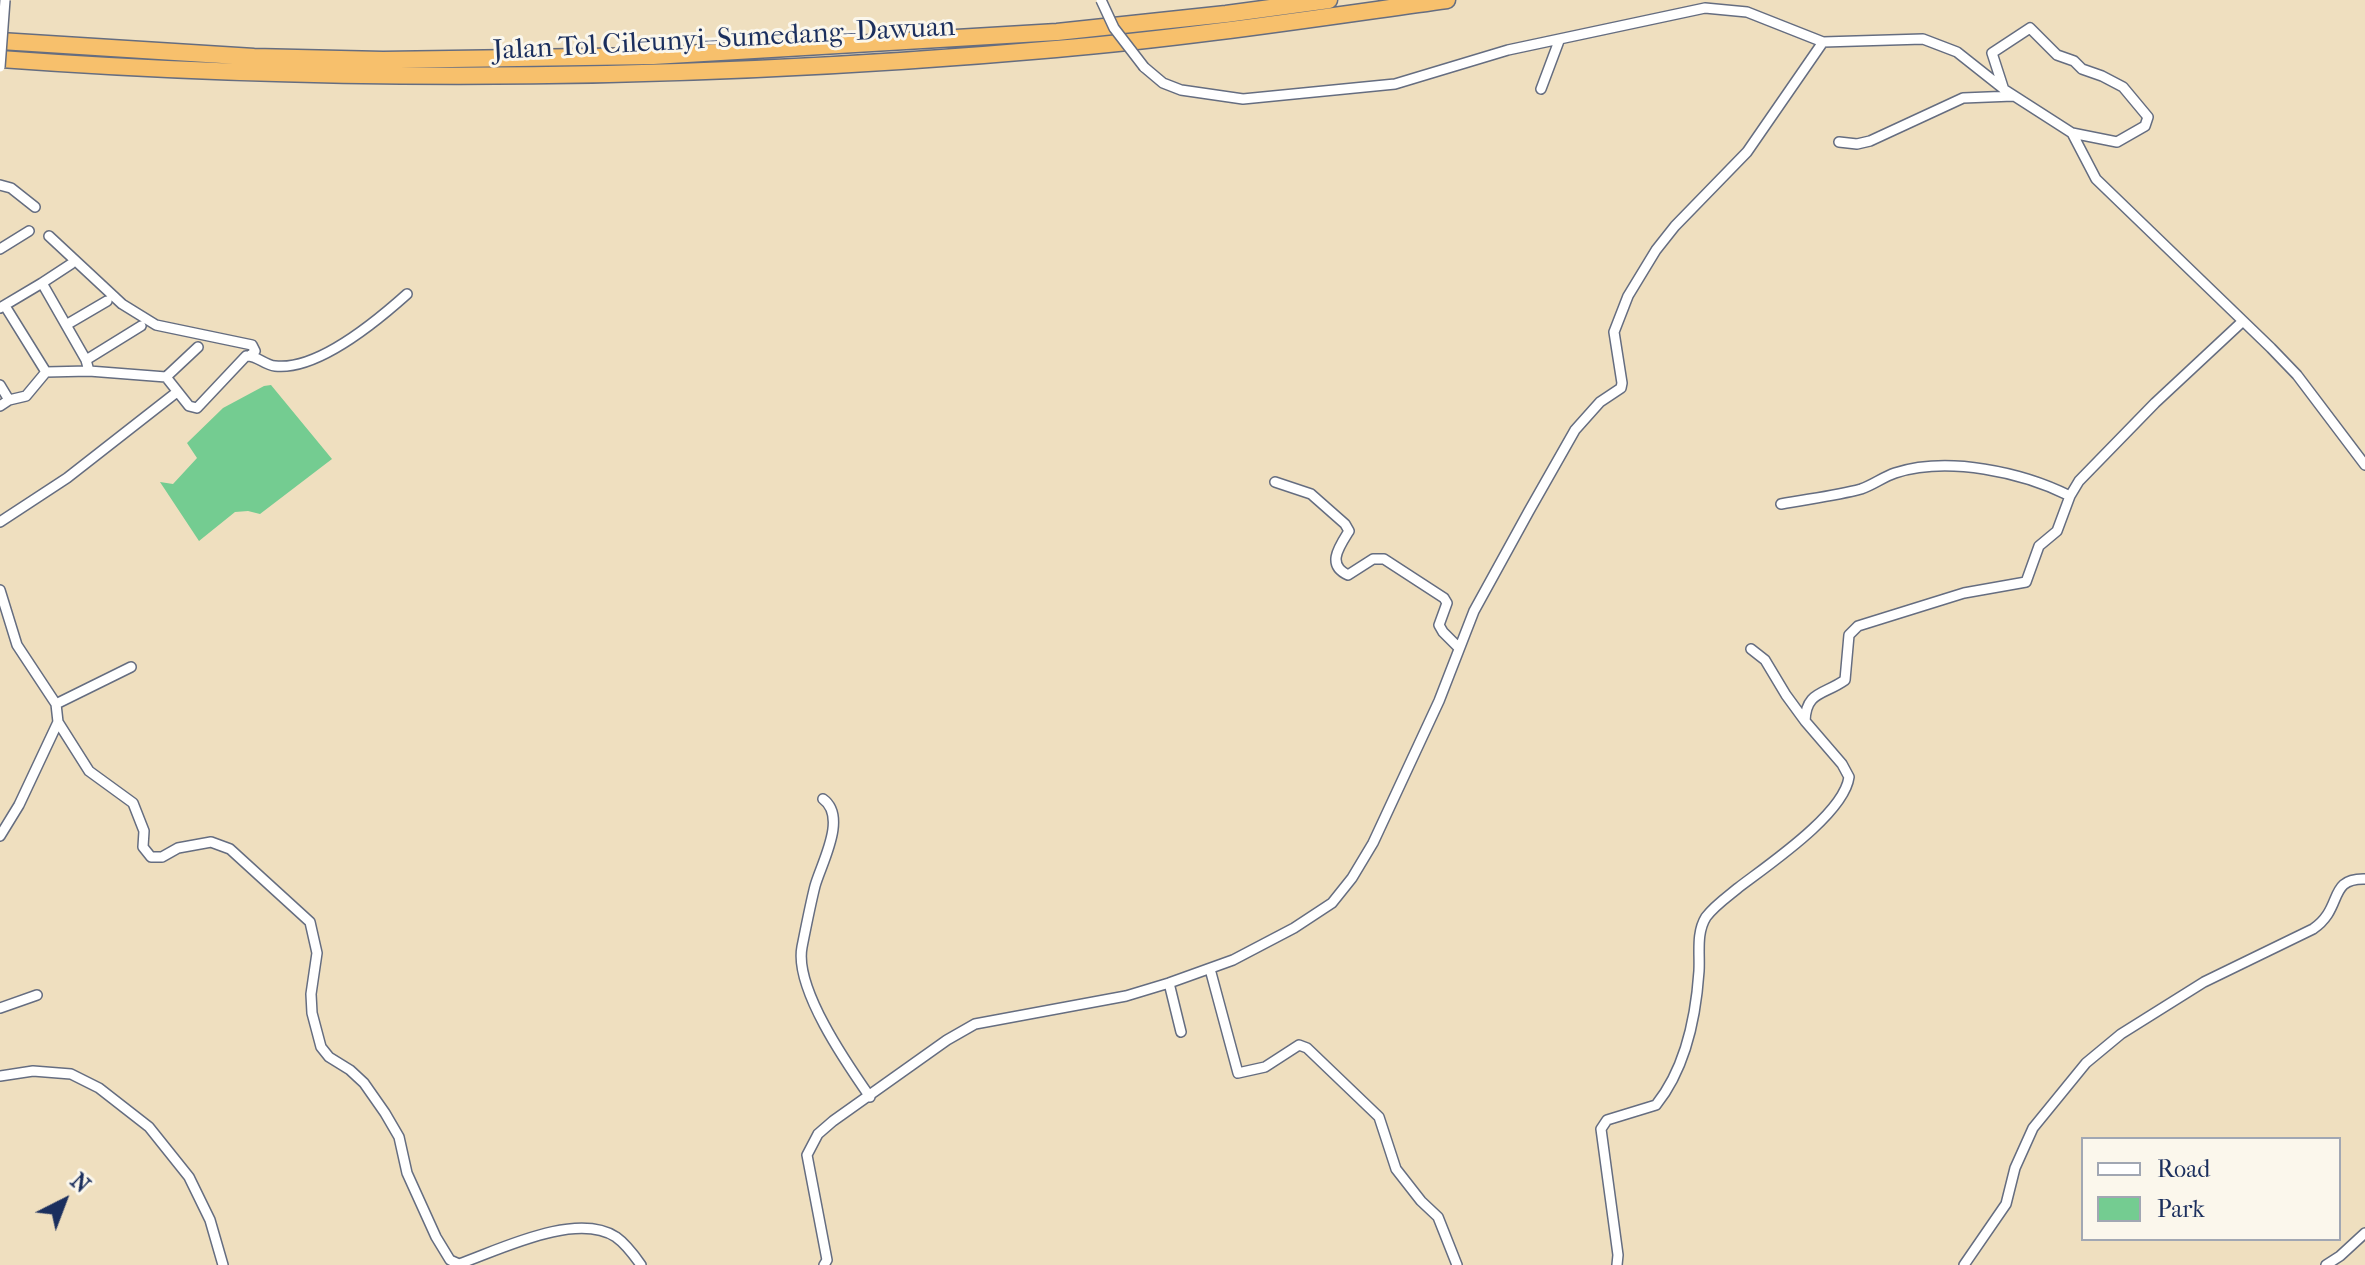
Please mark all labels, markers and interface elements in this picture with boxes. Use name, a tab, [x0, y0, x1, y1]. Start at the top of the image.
street label: Jalan Tol Cileunyi–Sumedang–Dawuan	[492, 11, 956, 69]
legend	[2081, 1137, 2341, 1241]
text: Road	[2157, 1155, 2210, 1183]
north arrow	[24, 1161, 104, 1241]
text: N	[65, 1168, 95, 1198]
text: Park	[2157, 1195, 2205, 1223]

